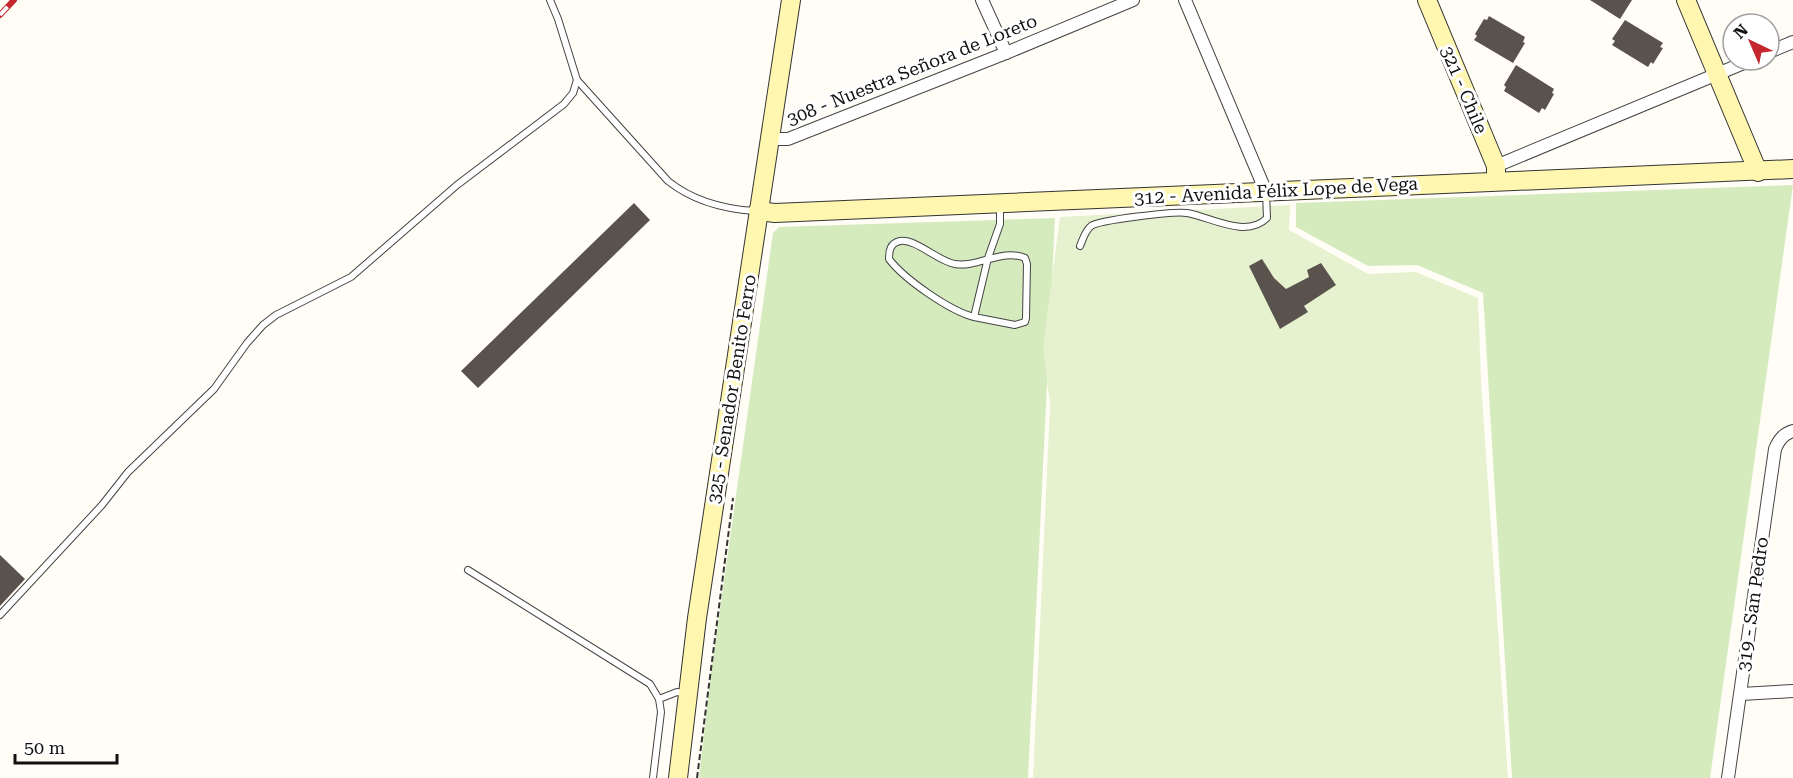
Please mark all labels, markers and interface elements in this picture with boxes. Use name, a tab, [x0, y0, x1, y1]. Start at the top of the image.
street label: 308 - Nuestra Señora de Loreto	[784, 10, 1040, 129]
north arrow	[1721, 12, 1781, 72]
text: N	[1730, 20, 1752, 43]
street label: 321 - Chile	[1437, 43, 1492, 137]
street label: 312 - Avenida Félix Lope de Vega	[1134, 173, 1419, 208]
street label: 325 - Senador Benito Ferro	[703, 273, 760, 505]
street label: 319 - San Pedro	[1733, 535, 1772, 672]
scale bar	[15, 727, 117, 765]
text: 50 m	[24, 737, 65, 758]

